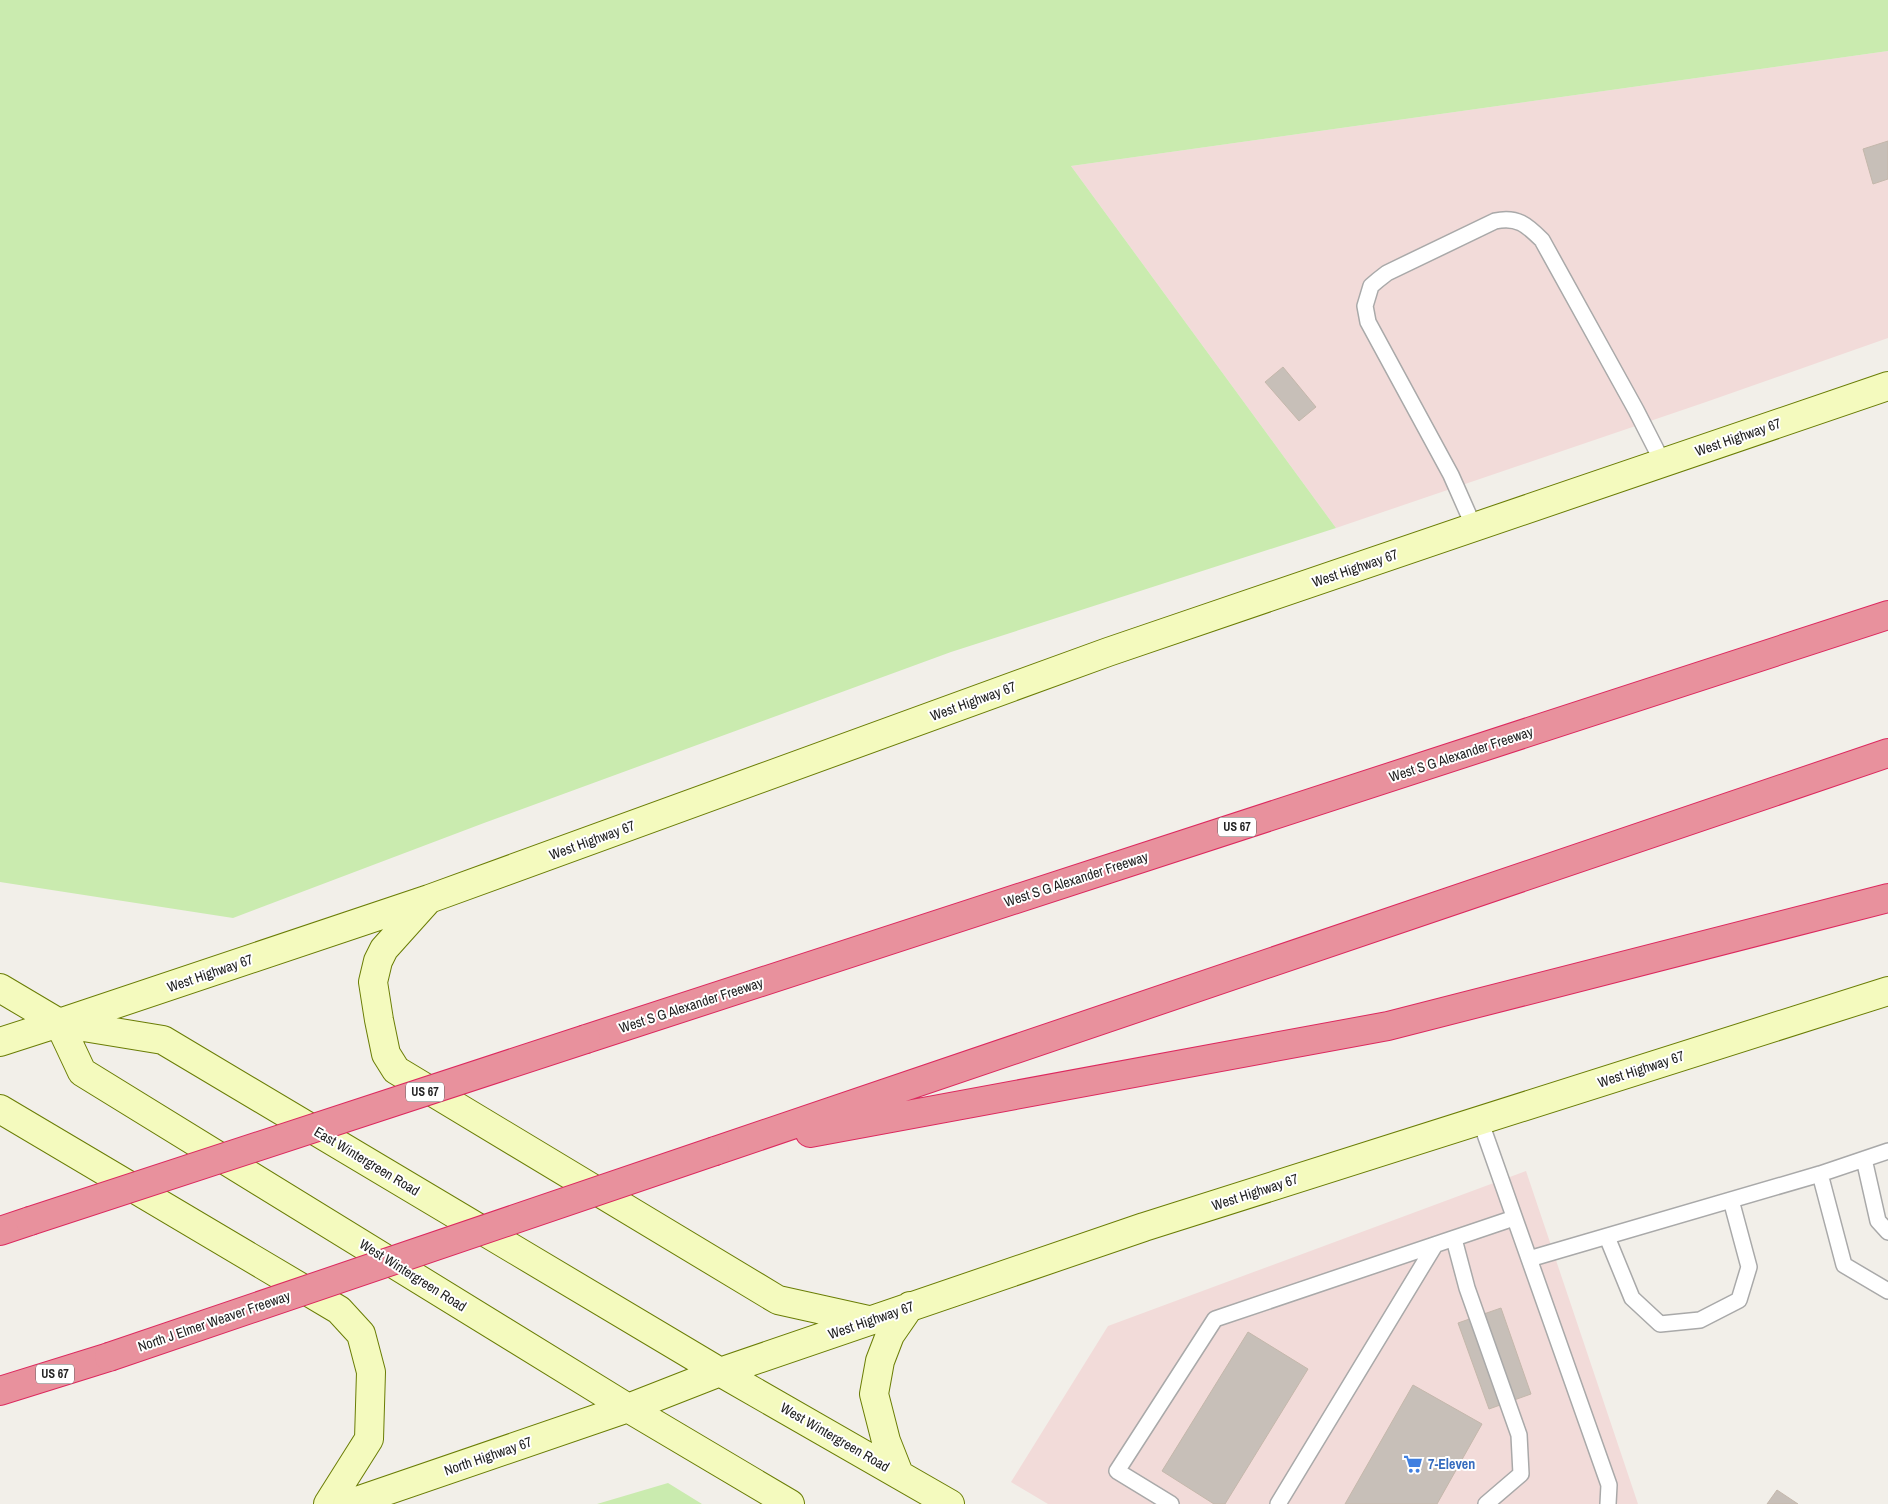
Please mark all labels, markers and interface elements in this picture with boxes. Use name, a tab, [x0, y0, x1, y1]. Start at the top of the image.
street label: West Highway 67	[1693, 414, 1783, 460]
street label: West Highway 67	[1310, 545, 1400, 591]
street label: West Highway 67	[928, 677, 1018, 725]
street label: West S G Alexander Freeway	[1387, 722, 1536, 786]
street label: West Highway 67	[547, 816, 637, 864]
road number: US 67	[1218, 818, 1256, 836]
street label: West S G Alexander Freeway	[1002, 847, 1151, 911]
street label: West Highway 67	[165, 950, 255, 996]
street label: West S G Alexander Freeway	[617, 973, 766, 1037]
street label: West Highway 67	[1596, 1047, 1686, 1091]
road number: US 67	[406, 1082, 444, 1102]
street label: East Wintergreen Road	[311, 1122, 423, 1200]
street label: West Highway 67	[1210, 1170, 1300, 1214]
street label: West Wintergreen Road	[356, 1235, 470, 1315]
street label: North J Elmer Weaver Freeway	[135, 1286, 293, 1356]
street label: West Highway 67	[826, 1297, 916, 1343]
road number: US 67	[36, 1365, 74, 1384]
street label: West Wintergreen Road	[777, 1398, 893, 1476]
street label: North Highway 67	[442, 1433, 534, 1479]
supermarket icon: 7-Eleven	[1402, 1453, 1424, 1475]
place label: 7-Eleven	[1428, 1455, 1475, 1473]

